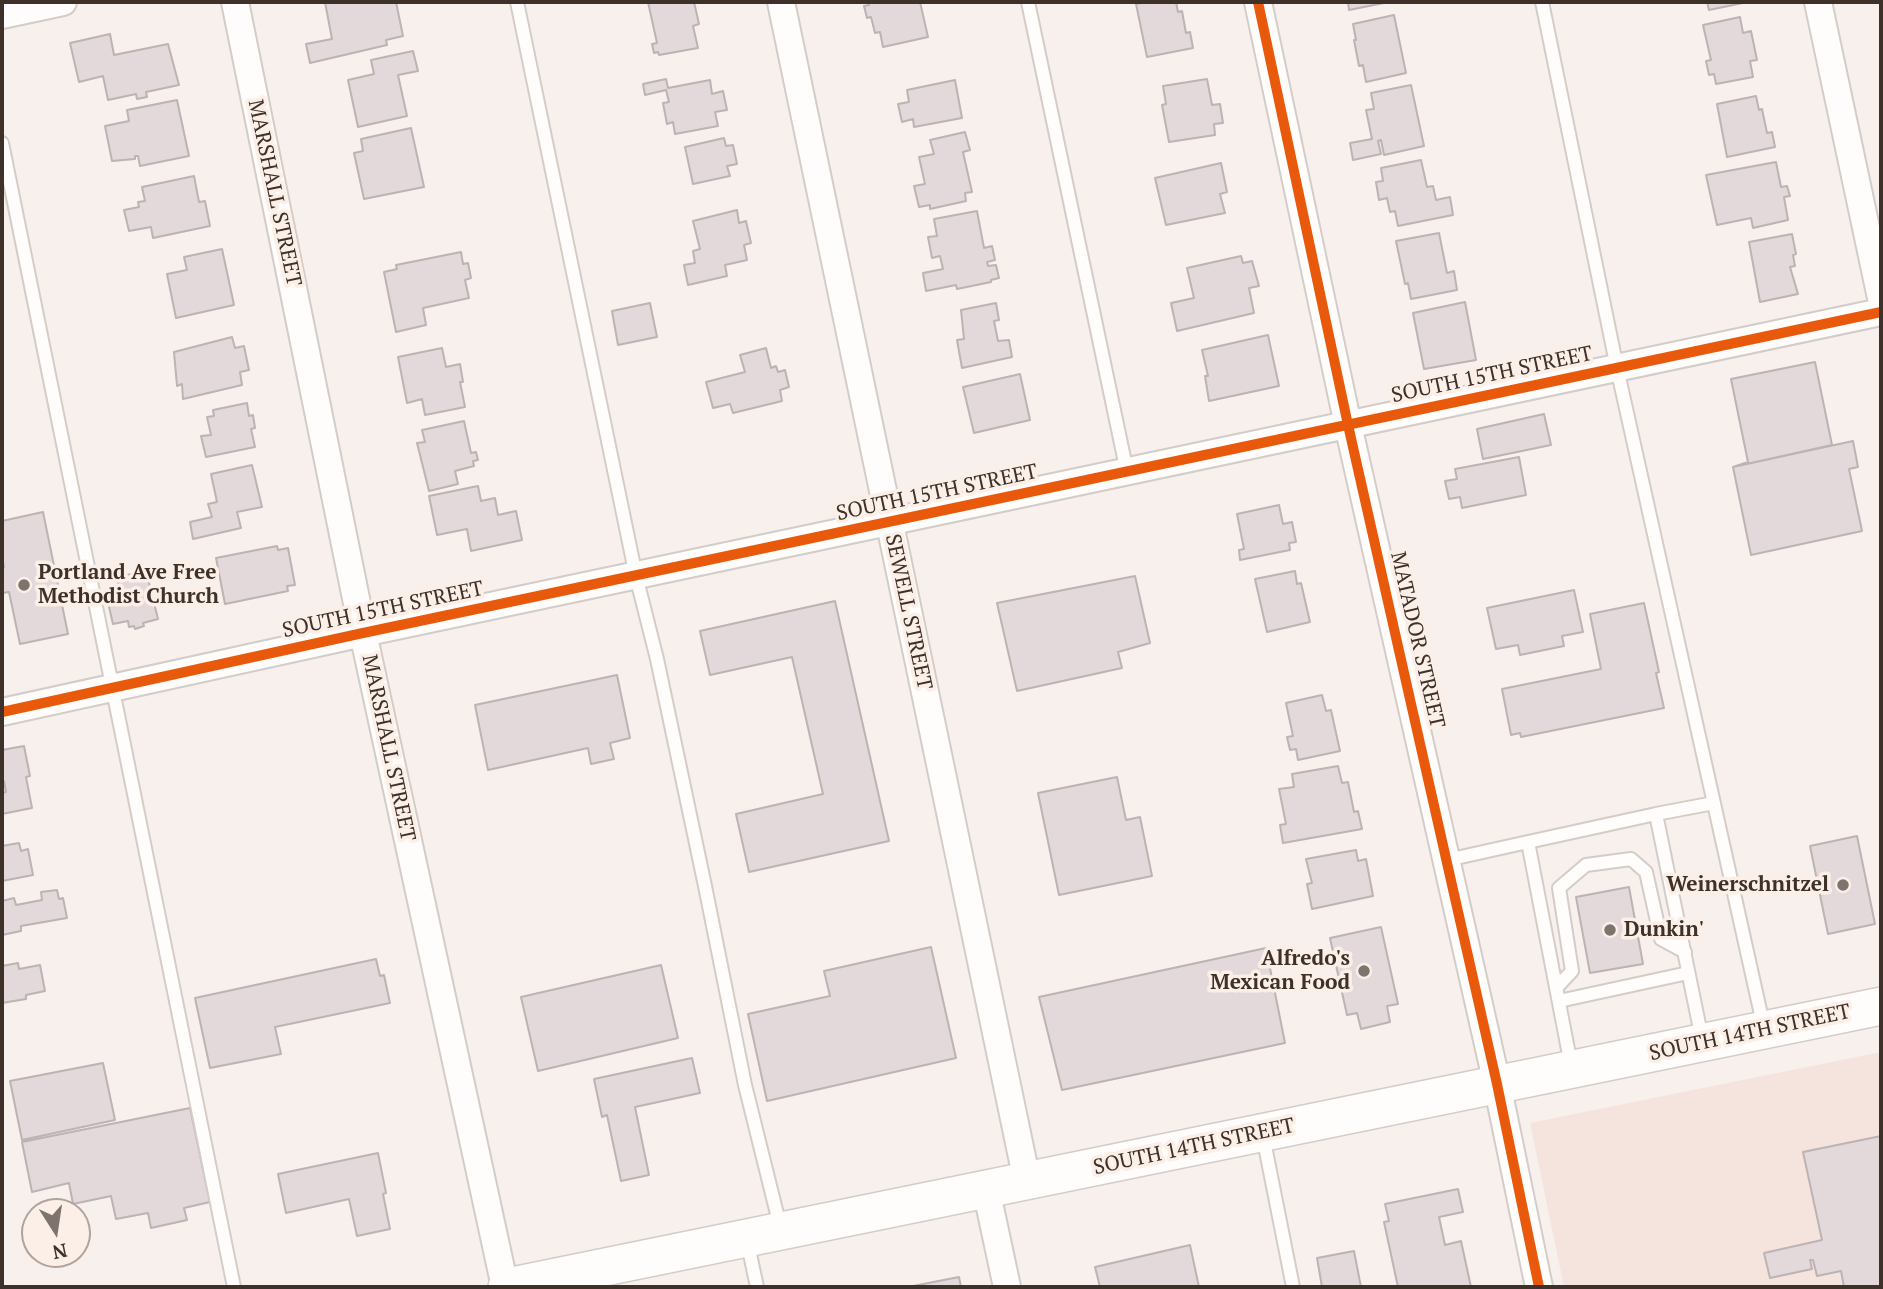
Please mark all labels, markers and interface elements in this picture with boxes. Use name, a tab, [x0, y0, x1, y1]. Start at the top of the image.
street label: MARSHALL STREET	[242, 97, 306, 289]
street label: SOUTH 15TH STREET	[1389, 341, 1595, 409]
street label: SOUTH 15TH STREET	[834, 459, 1040, 527]
street label: SEWELL STREET	[879, 532, 937, 692]
street label: MATADOR STREET	[1384, 549, 1450, 731]
place label: Portland Ave Free Methodist Church	[38, 560, 219, 610]
street label: SOUTH 15TH STREET	[280, 576, 486, 644]
marker: Portland Ave Free Methodist Church	[16, 577, 32, 593]
street label: MARSHALL STREET	[356, 652, 420, 844]
place label: Weinerschnitzel	[1666, 872, 1829, 898]
marker: Weinerschnitzel	[1835, 877, 1851, 893]
place label: Dunkin'	[1624, 917, 1704, 943]
marker: Dunkin'	[1602, 922, 1618, 938]
place label: Alfredo's Mexican Food	[1210, 946, 1350, 996]
marker: Alfredo's Mexican Food	[1356, 963, 1372, 979]
street label: SOUTH 14TH STREET	[1647, 999, 1853, 1067]
street label: SOUTH 14TH STREET	[1091, 1113, 1297, 1181]
north arrow	[21, 1198, 91, 1268]
text: N	[50, 1238, 70, 1266]

